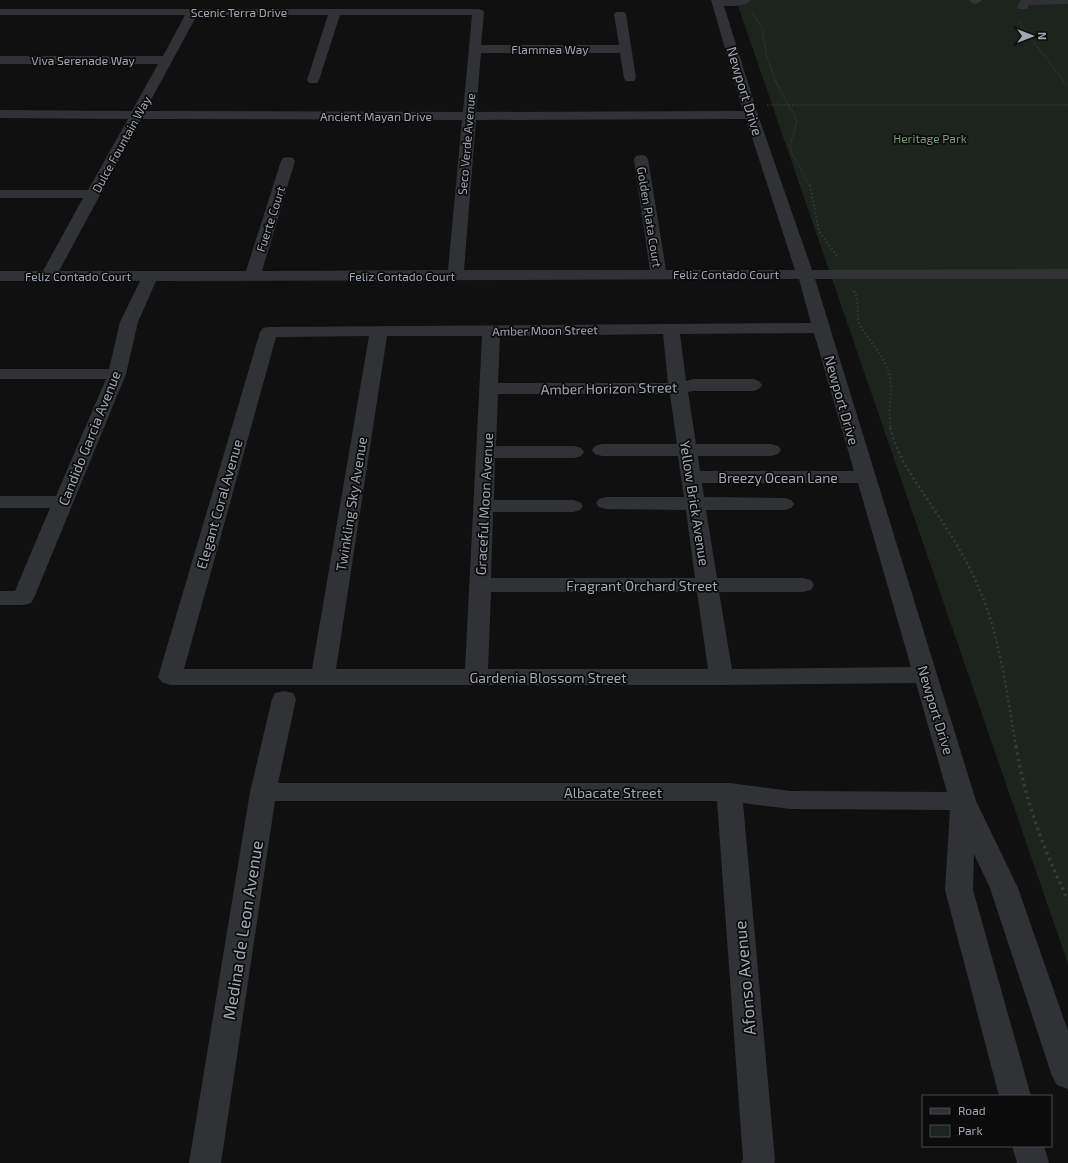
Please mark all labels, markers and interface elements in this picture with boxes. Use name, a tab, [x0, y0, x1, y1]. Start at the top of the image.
street label: Scenic Terra Drive	[191, 5, 287, 19]
north arrow	[1012, 16, 1052, 56]
text: N	[1036, 32, 1049, 40]
street label: Flammea Way	[511, 42, 589, 56]
street label: Newport Drive	[723, 44, 767, 138]
street label: Viva Serenade Way	[31, 53, 135, 67]
street label: Dulce Fountain Way	[89, 93, 154, 195]
street label: Seco Verde Avenue	[455, 93, 477, 195]
street label: Ancient Mayan Drive	[320, 109, 432, 123]
park label: Heritage Park	[893, 131, 967, 145]
street label: Golden Plata Court	[635, 166, 665, 269]
street label: Fuerte Court	[253, 184, 287, 253]
street label: Feliz Contado Court	[673, 267, 779, 281]
street label: Feliz Contado Court	[25, 269, 131, 283]
street label: Feliz Contado Court	[349, 269, 455, 283]
street label: Amber Moon Street	[492, 322, 598, 338]
street label: Newport Drive	[821, 353, 863, 447]
street label: Candido Garcia Avenue	[54, 368, 124, 508]
street label: Amber Horizon Street	[541, 378, 677, 398]
street label: Graceful Moon Avenue	[472, 432, 496, 576]
street label: Twinkling Sky Avenue	[332, 436, 370, 572]
street label: Elegant Coral Avenue	[192, 437, 246, 571]
street label: Yellow Brick Avenue	[677, 439, 713, 567]
street label: Breezy Ocean Lane	[718, 469, 838, 486]
street label: Fragrant Orchard Street	[566, 577, 718, 594]
street label: Newport Drive	[914, 663, 958, 757]
street label: Gardenia Blossom Street	[469, 669, 627, 686]
street label: Albacate Street	[564, 784, 662, 801]
street label: Medina de Leon Avenue	[218, 839, 266, 1021]
street label: Afonso Avenue	[729, 920, 759, 1036]
legend	[922, 1095, 1052, 1147]
text: Road	[958, 1103, 986, 1117]
text: Park	[958, 1123, 983, 1137]

